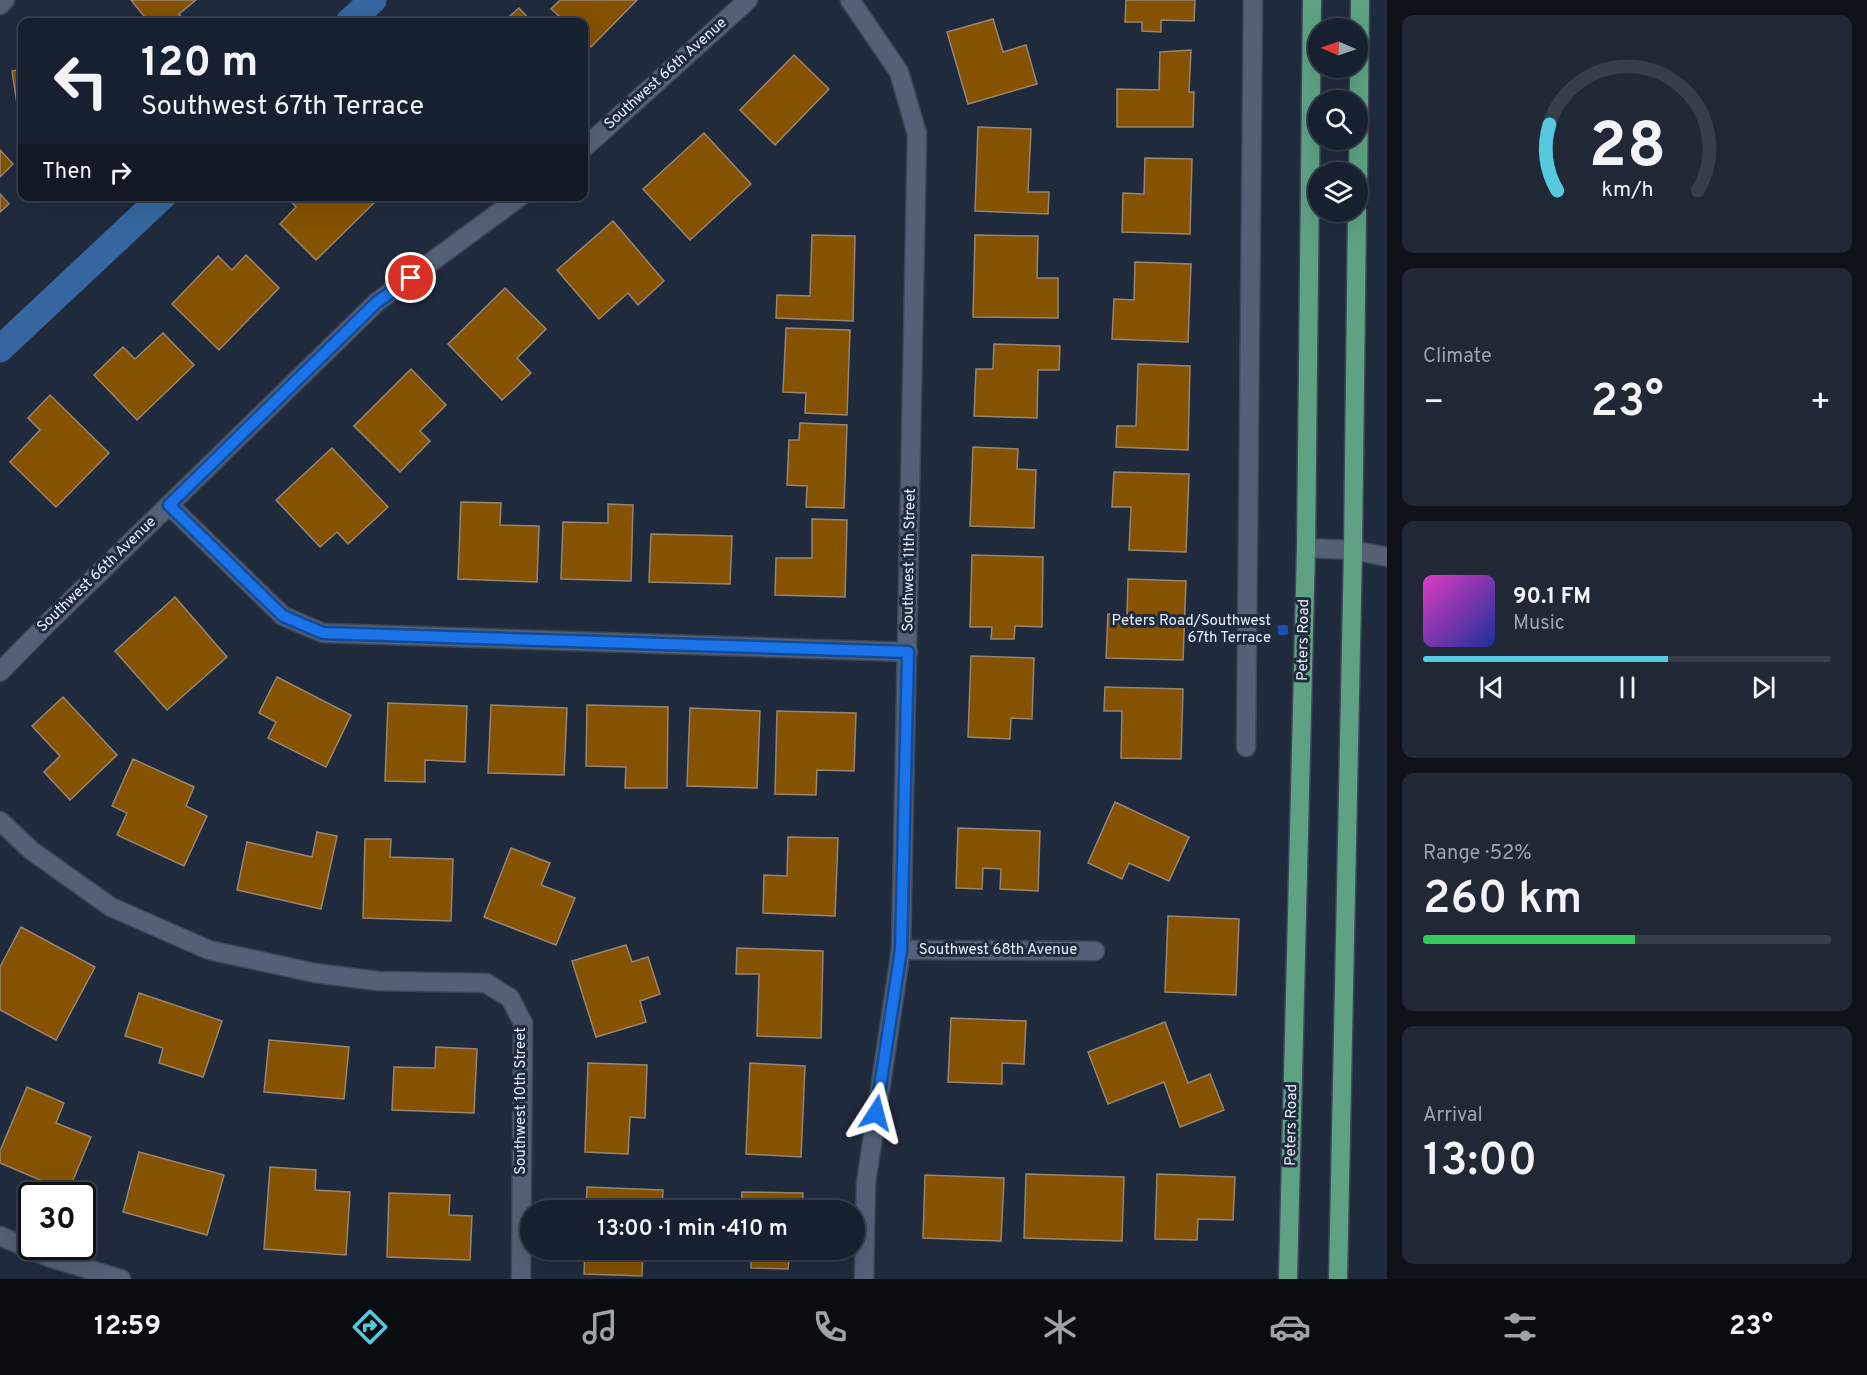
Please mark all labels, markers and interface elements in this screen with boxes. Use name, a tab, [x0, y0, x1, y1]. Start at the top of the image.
street label: Southwest 66th Avenue	[601, 14, 731, 134]
north arrow	[1308, 18, 1368, 78]
map controls	[1308, 18, 1368, 222]
text: 120 m	[141, 38, 258, 91]
icon: left	[42, 42, 120, 120]
text: Southwest 67th Terrace	[141, 90, 424, 124]
button: search	[1308, 90, 1368, 150]
text: 28	[1588, 110, 1666, 189]
icon: right	[104, 156, 137, 189]
text: Then	[42, 159, 92, 186]
button: layers	[1308, 162, 1368, 222]
text: km/h	[1601, 177, 1653, 204]
pin	[385, 252, 436, 303]
icon: arrive	[394, 261, 427, 294]
text: Climate	[1423, 344, 1492, 370]
text: 23°	[1590, 375, 1664, 432]
text: −	[1423, 383, 1444, 425]
text: +	[1810, 383, 1831, 425]
street label: Southwest 11th Street	[899, 488, 921, 632]
street label: Southwest 66th Avenue	[33, 513, 161, 637]
text: 90.1 FM	[1513, 584, 1591, 611]
street label: Peters Road	[1294, 599, 1314, 681]
text: Music	[1513, 611, 1565, 637]
place label: Peters Road/Southwest 67th Terrace	[1112, 612, 1271, 648]
marker: Peters Road/Southwest 67th Terrace	[1276, 623, 1290, 637]
icon: previous	[1475, 671, 1508, 704]
icon: pause	[1611, 671, 1644, 704]
icon: next	[1747, 671, 1780, 704]
text: Range · 52%	[1423, 841, 1532, 867]
text: 260 km	[1423, 872, 1582, 929]
street label: Southwest 68th Avenue	[919, 941, 1077, 960]
street label: Southwest 10th Street	[512, 1027, 531, 1175]
position arrow	[844, 1081, 908, 1145]
street label: Peters Road	[1282, 1084, 1302, 1166]
text: Arrival	[1423, 1103, 1483, 1129]
text: 13:00	[1423, 1134, 1537, 1191]
speed limit sign: 30	[18, 1182, 96, 1260]
text: 13:00 · 1 min · 410 m	[597, 1216, 788, 1243]
icon: directions	[349, 1306, 391, 1348]
icon: music	[579, 1306, 621, 1348]
icon: phone	[809, 1306, 851, 1348]
icon: climate	[1039, 1306, 1081, 1348]
icon: car	[1269, 1306, 1311, 1348]
icon: filters	[1499, 1306, 1541, 1348]
text: 12:59	[94, 1310, 161, 1344]
text: 23°	[1729, 1310, 1773, 1344]

